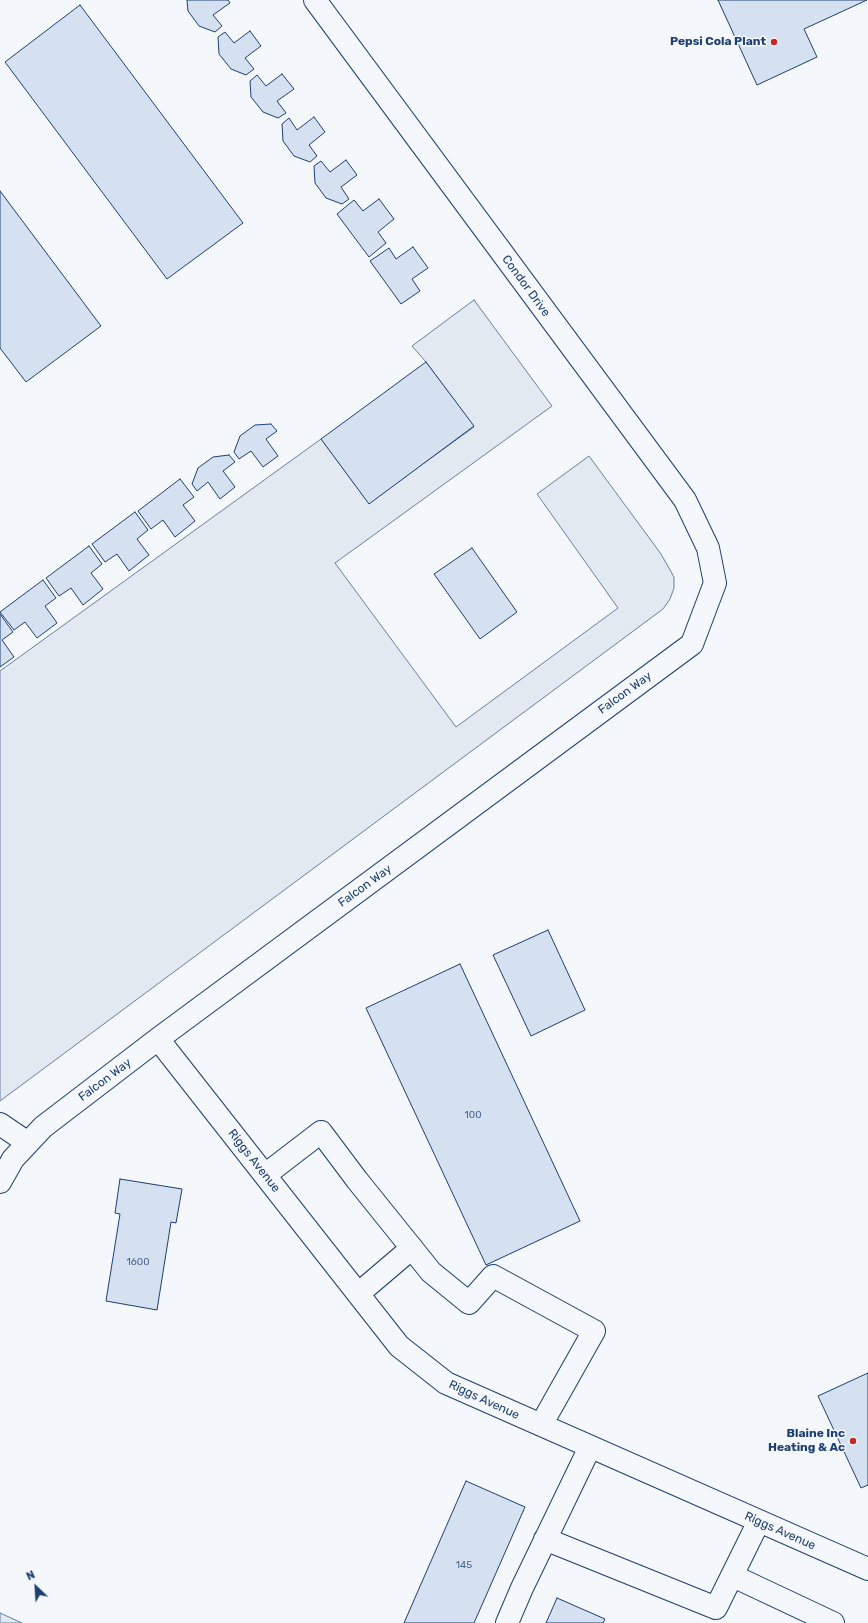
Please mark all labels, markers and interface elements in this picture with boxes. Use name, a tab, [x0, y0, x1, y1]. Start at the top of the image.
place label: Pepsi Cola Plant	[670, 35, 766, 49]
marker: Pepsi Cola Plant	[769, 37, 779, 47]
street label: Condor Drive	[499, 252, 553, 320]
street label: Falcon Way	[596, 669, 654, 717]
street label: Falcon Way	[336, 862, 394, 910]
street label: Falcon Way	[76, 1055, 134, 1105]
house number: 100	[465, 1109, 481, 1121]
street label: Riggs Avenue	[225, 1127, 283, 1195]
house number: 1600	[126, 1256, 150, 1268]
street label: Riggs Avenue	[446, 1377, 522, 1423]
place label: Blaine Inc Heating & Ac	[768, 1427, 845, 1455]
marker: Blaine Inc Heating & Ac	[848, 1436, 858, 1446]
street label: Riggs Avenue	[742, 1509, 818, 1553]
house number: 145	[456, 1559, 472, 1571]
north arrow	[16, 1567, 56, 1607]
text: N	[24, 1568, 37, 1583]

